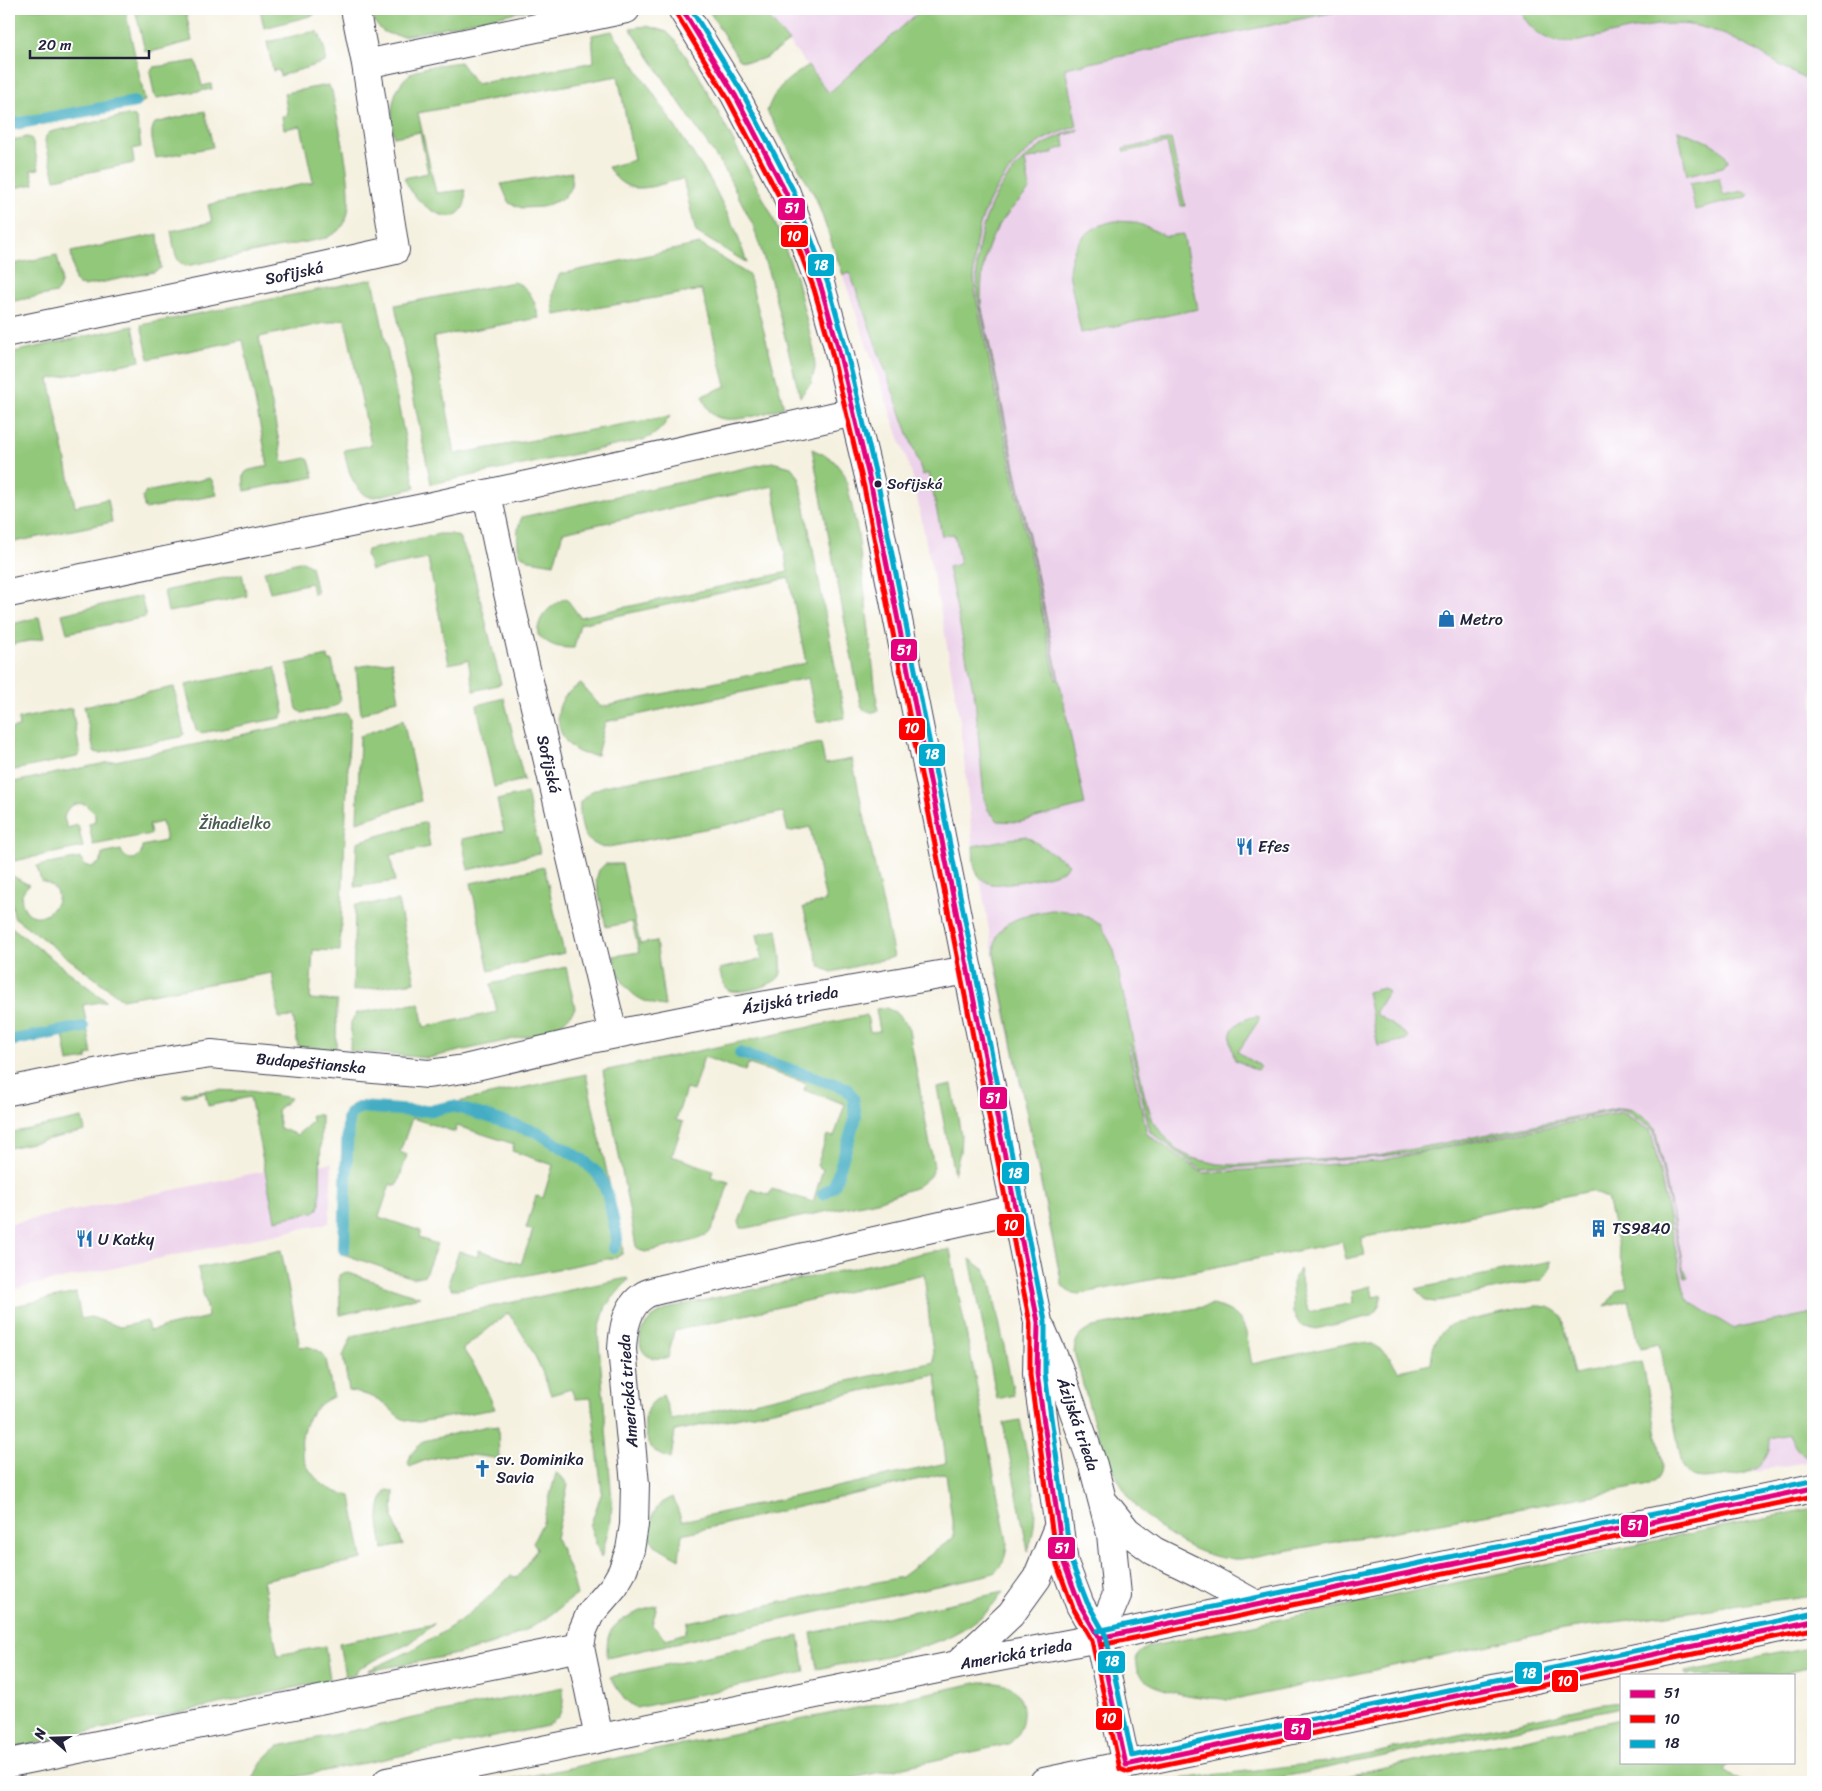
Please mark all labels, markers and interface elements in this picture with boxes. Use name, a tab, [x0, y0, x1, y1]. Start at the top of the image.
scale bar	[30, 28, 149, 60]
text: 20 m	[38, 32, 72, 58]
text: 51	[785, 196, 799, 221]
line badge: 51	[777, 197, 806, 221]
line badge: 10	[780, 224, 809, 248]
text: 10	[787, 224, 802, 249]
street label: Sofijská	[262, 253, 326, 293]
line badge: 18	[807, 253, 835, 277]
text: 18	[814, 253, 829, 278]
place label: Sofijská	[887, 471, 943, 497]
marker: Sofijská	[873, 479, 883, 489]
place label: Metro	[1460, 605, 1503, 634]
shop icon: Metro	[1436, 609, 1456, 629]
line badge: 51	[890, 638, 918, 662]
text: 51	[897, 638, 911, 663]
text: 10	[905, 716, 920, 741]
line badge: 10	[898, 717, 926, 741]
street label: Sofijská	[528, 732, 570, 796]
text: 18	[925, 742, 940, 767]
line badge: 18	[918, 743, 946, 767]
park label: Žihadielko	[199, 809, 271, 838]
place label: Efes	[1258, 832, 1290, 861]
restaurant icon: Efes	[1234, 836, 1254, 856]
street label: Ázijská trieda	[738, 977, 841, 1023]
street label: Budapeštianska	[255, 1044, 367, 1082]
line badge: 51	[979, 1086, 1008, 1110]
text: 51	[986, 1086, 1000, 1111]
line badge: 18	[1001, 1161, 1030, 1185]
text: 18	[1008, 1161, 1023, 1186]
line badge: 10	[996, 1213, 1025, 1237]
text: 10	[1004, 1213, 1019, 1238]
place label: TS9840	[1612, 1214, 1671, 1243]
building icon: TS9840	[1588, 1218, 1608, 1238]
place label: U Katky	[98, 1225, 155, 1254]
restaurant icon: U Katky	[74, 1229, 94, 1249]
street label: Americká trieda	[610, 1333, 646, 1450]
street label: Ázijská trieda	[1048, 1372, 1108, 1475]
place label: sv. Dominika Savia	[495, 1445, 584, 1492]
church icon: sv. Dominika Savia	[472, 1458, 492, 1478]
text: 51	[1628, 1513, 1642, 1538]
line badge: 51	[1620, 1514, 1649, 1538]
line badge: 51	[1047, 1536, 1076, 1560]
text: 51	[1055, 1536, 1069, 1561]
street label: Americká trieda	[957, 1630, 1074, 1678]
text: 18	[1105, 1649, 1120, 1674]
line badge: 18	[1097, 1650, 1126, 1674]
line badge: 18	[1514, 1661, 1543, 1685]
text: 18	[1522, 1661, 1537, 1686]
line badge: 10	[1551, 1669, 1579, 1693]
text: 10	[1558, 1669, 1573, 1694]
legend	[1620, 1674, 1794, 1764]
text: 51	[1664, 1680, 1680, 1706]
text: 10	[1102, 1706, 1117, 1731]
text: 10	[1664, 1706, 1680, 1732]
line badge: 10	[1095, 1707, 1123, 1731]
north arrow	[28, 1714, 78, 1764]
line badge: 51	[1283, 1717, 1312, 1741]
text: 51	[1291, 1717, 1305, 1742]
text: N	[27, 1725, 54, 1743]
text: 18	[1664, 1730, 1679, 1756]

